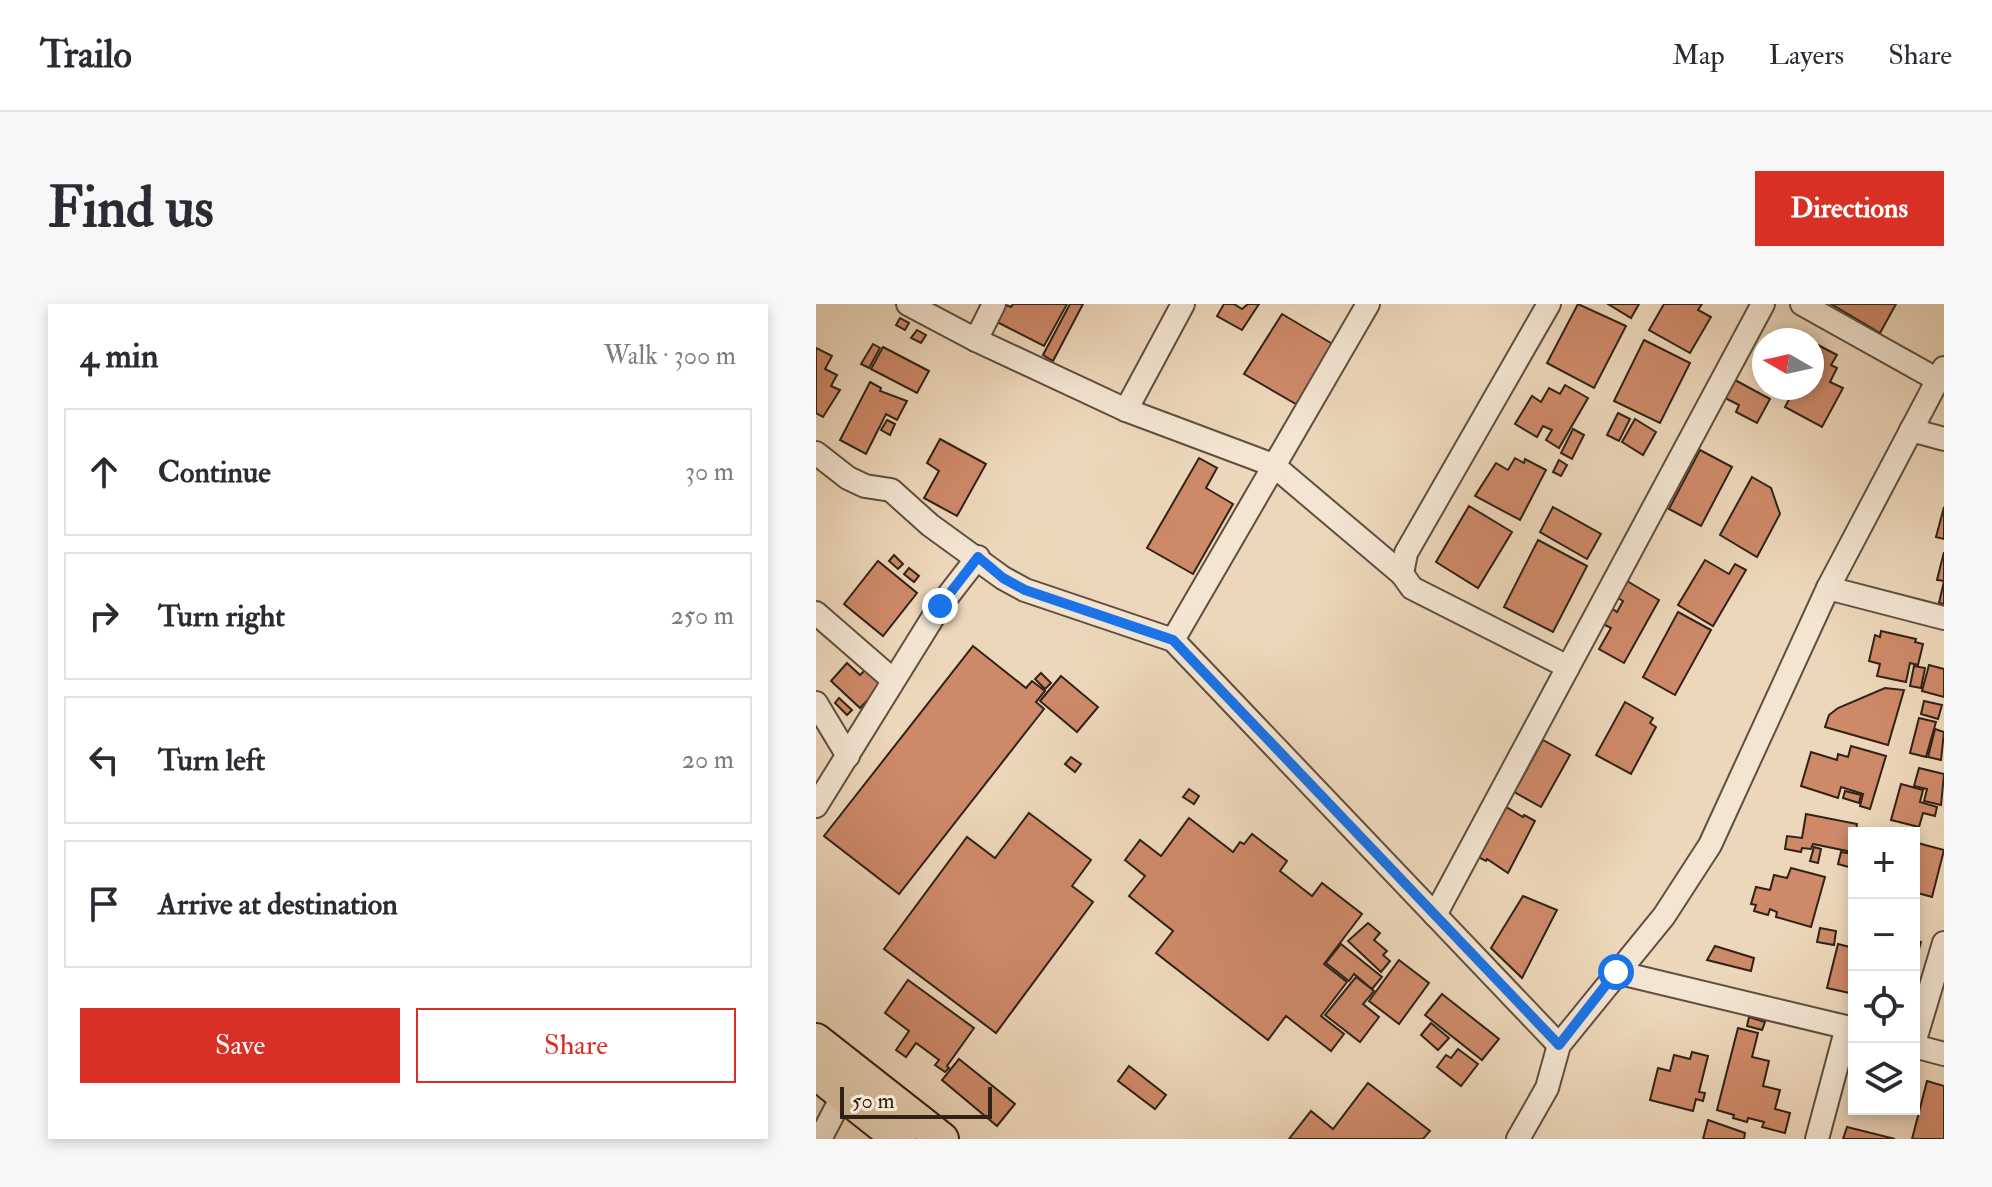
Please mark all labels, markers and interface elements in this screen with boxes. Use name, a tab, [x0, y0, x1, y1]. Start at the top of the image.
text: Trailo	[40, 31, 132, 79]
text: Map	[1672, 38, 1725, 73]
text: Layers	[1769, 38, 1844, 73]
text: Share	[1888, 38, 1952, 73]
button: Directions	[1755, 171, 1944, 246]
text: Find us	[48, 173, 214, 244]
north arrow	[1752, 328, 1824, 400]
text: 4 min	[80, 335, 158, 378]
text: Walk · 300 m	[604, 340, 736, 372]
icon: ahead	[82, 450, 126, 494]
text: Continue	[158, 454, 271, 491]
text: 30 m	[685, 456, 734, 488]
route end	[922, 588, 958, 624]
icon: right	[82, 594, 126, 638]
text: Turn right	[158, 598, 285, 635]
text: 250 m	[671, 600, 734, 632]
icon: left	[82, 738, 126, 782]
text: Turn left	[158, 742, 265, 779]
text: 20 m	[682, 744, 734, 776]
map controls	[1848, 827, 1920, 1115]
button: +	[1848, 827, 1920, 899]
icon: arrive	[82, 882, 126, 926]
text: Arrive at destination	[158, 886, 398, 923]
button: −	[1848, 899, 1920, 971]
route start	[1598, 954, 1634, 990]
button: locate	[1848, 971, 1920, 1043]
button: Save	[80, 1008, 400, 1083]
button: Share	[416, 1008, 736, 1083]
button: layers	[1848, 1043, 1920, 1115]
scale bar	[840, 1083, 992, 1119]
text: 50 m	[852, 1087, 894, 1115]

